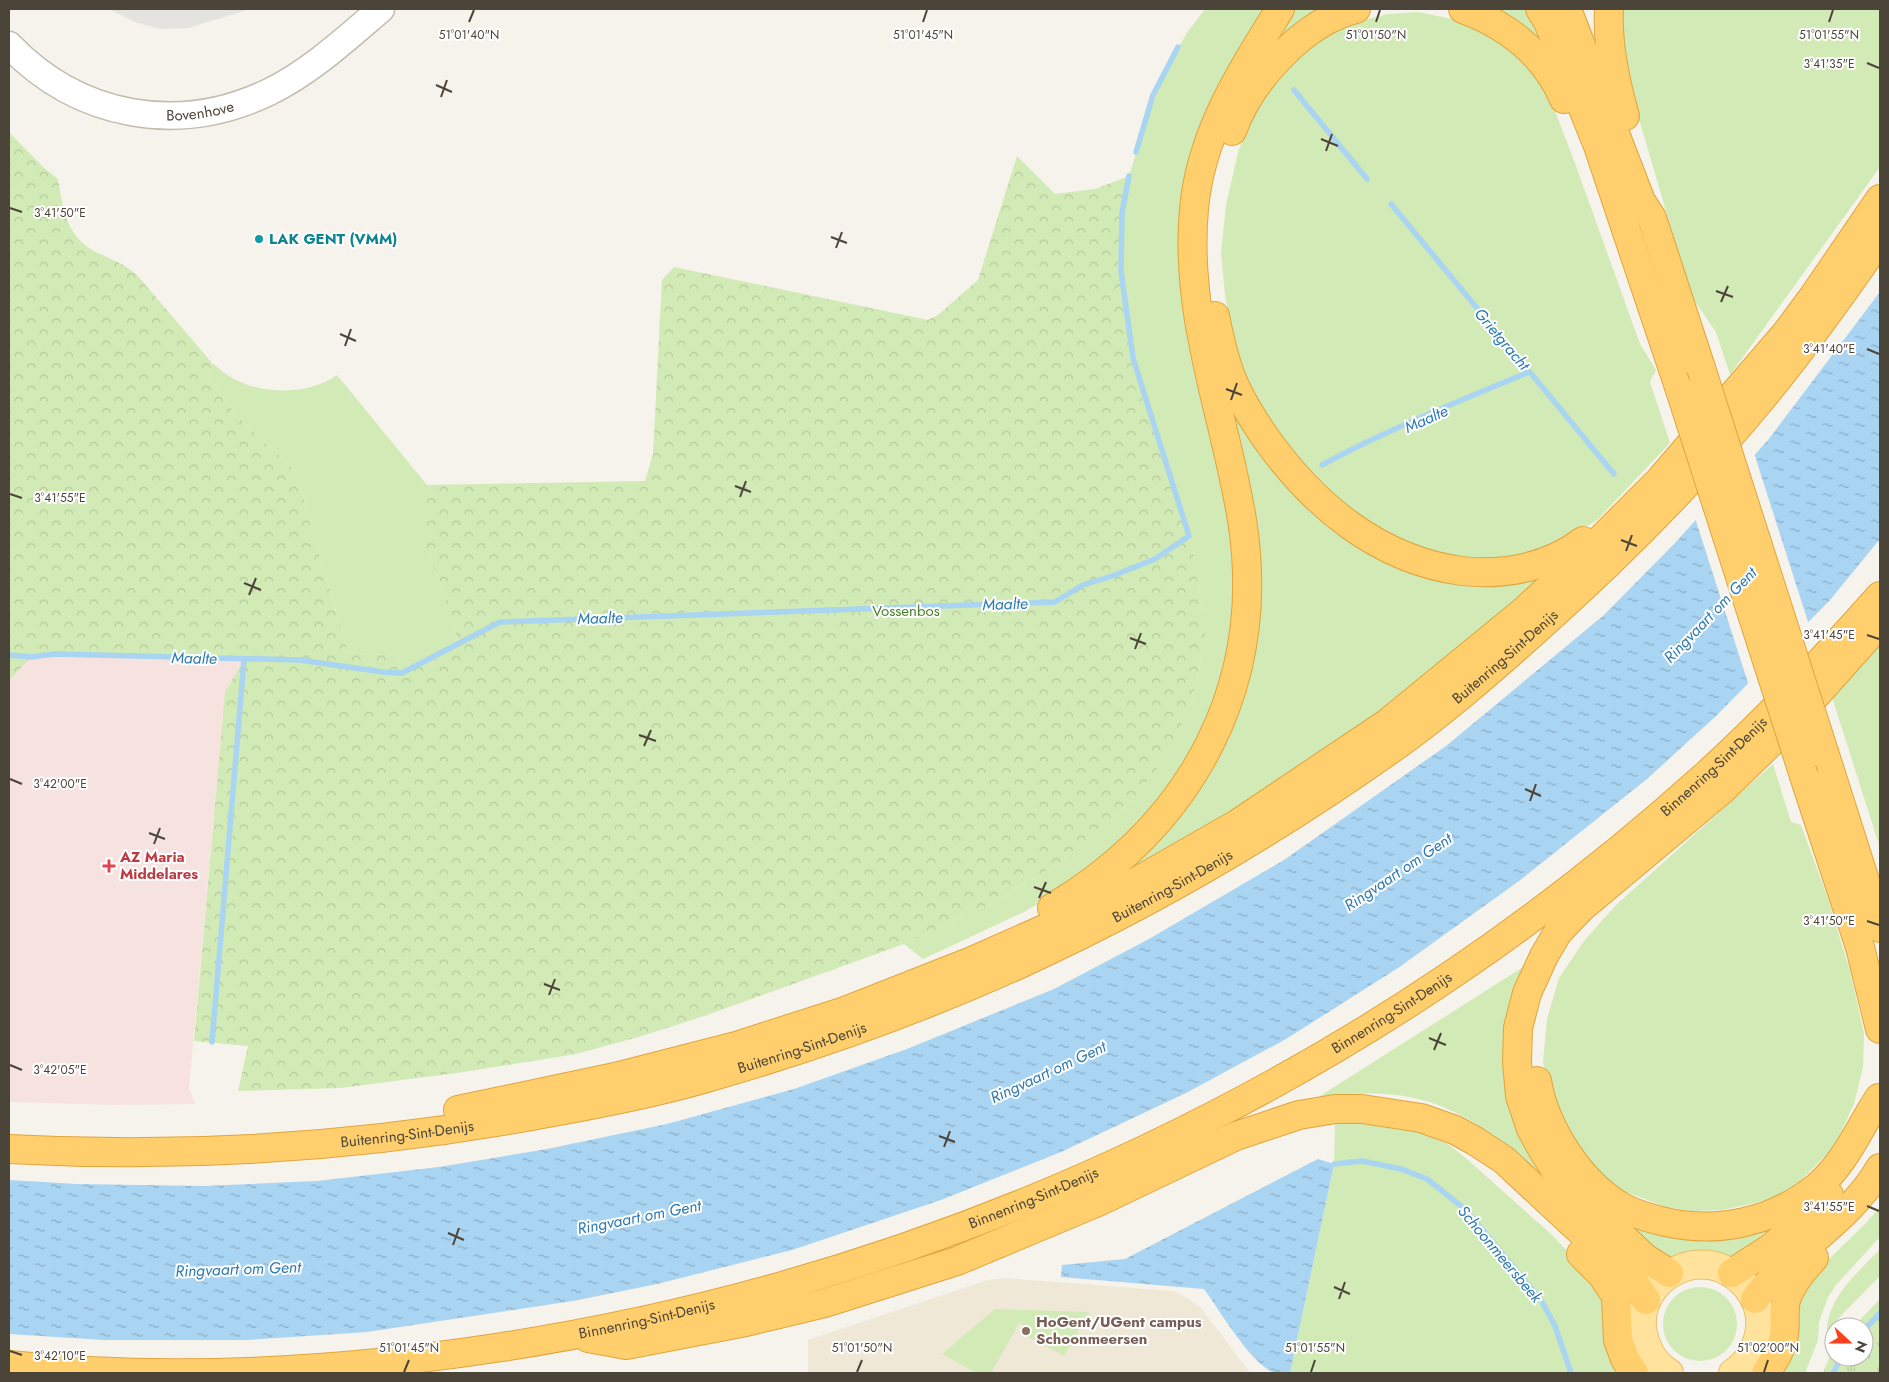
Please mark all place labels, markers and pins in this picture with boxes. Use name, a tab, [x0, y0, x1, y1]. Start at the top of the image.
place label: LAK GENT (VMM)	[269, 228, 397, 250]
marker: LAK GENT (VMM)	[253, 233, 265, 245]
place label: AZ Maria Middelares	[119, 846, 198, 885]
marker: AZ Maria Middelares	[102, 859, 116, 873]
place label: HoGent/UGent campus Schoonmeersen	[1036, 1311, 1202, 1350]
marker: HoGent/UGent campus Schoonmeersen	[1020, 1325, 1032, 1337]

